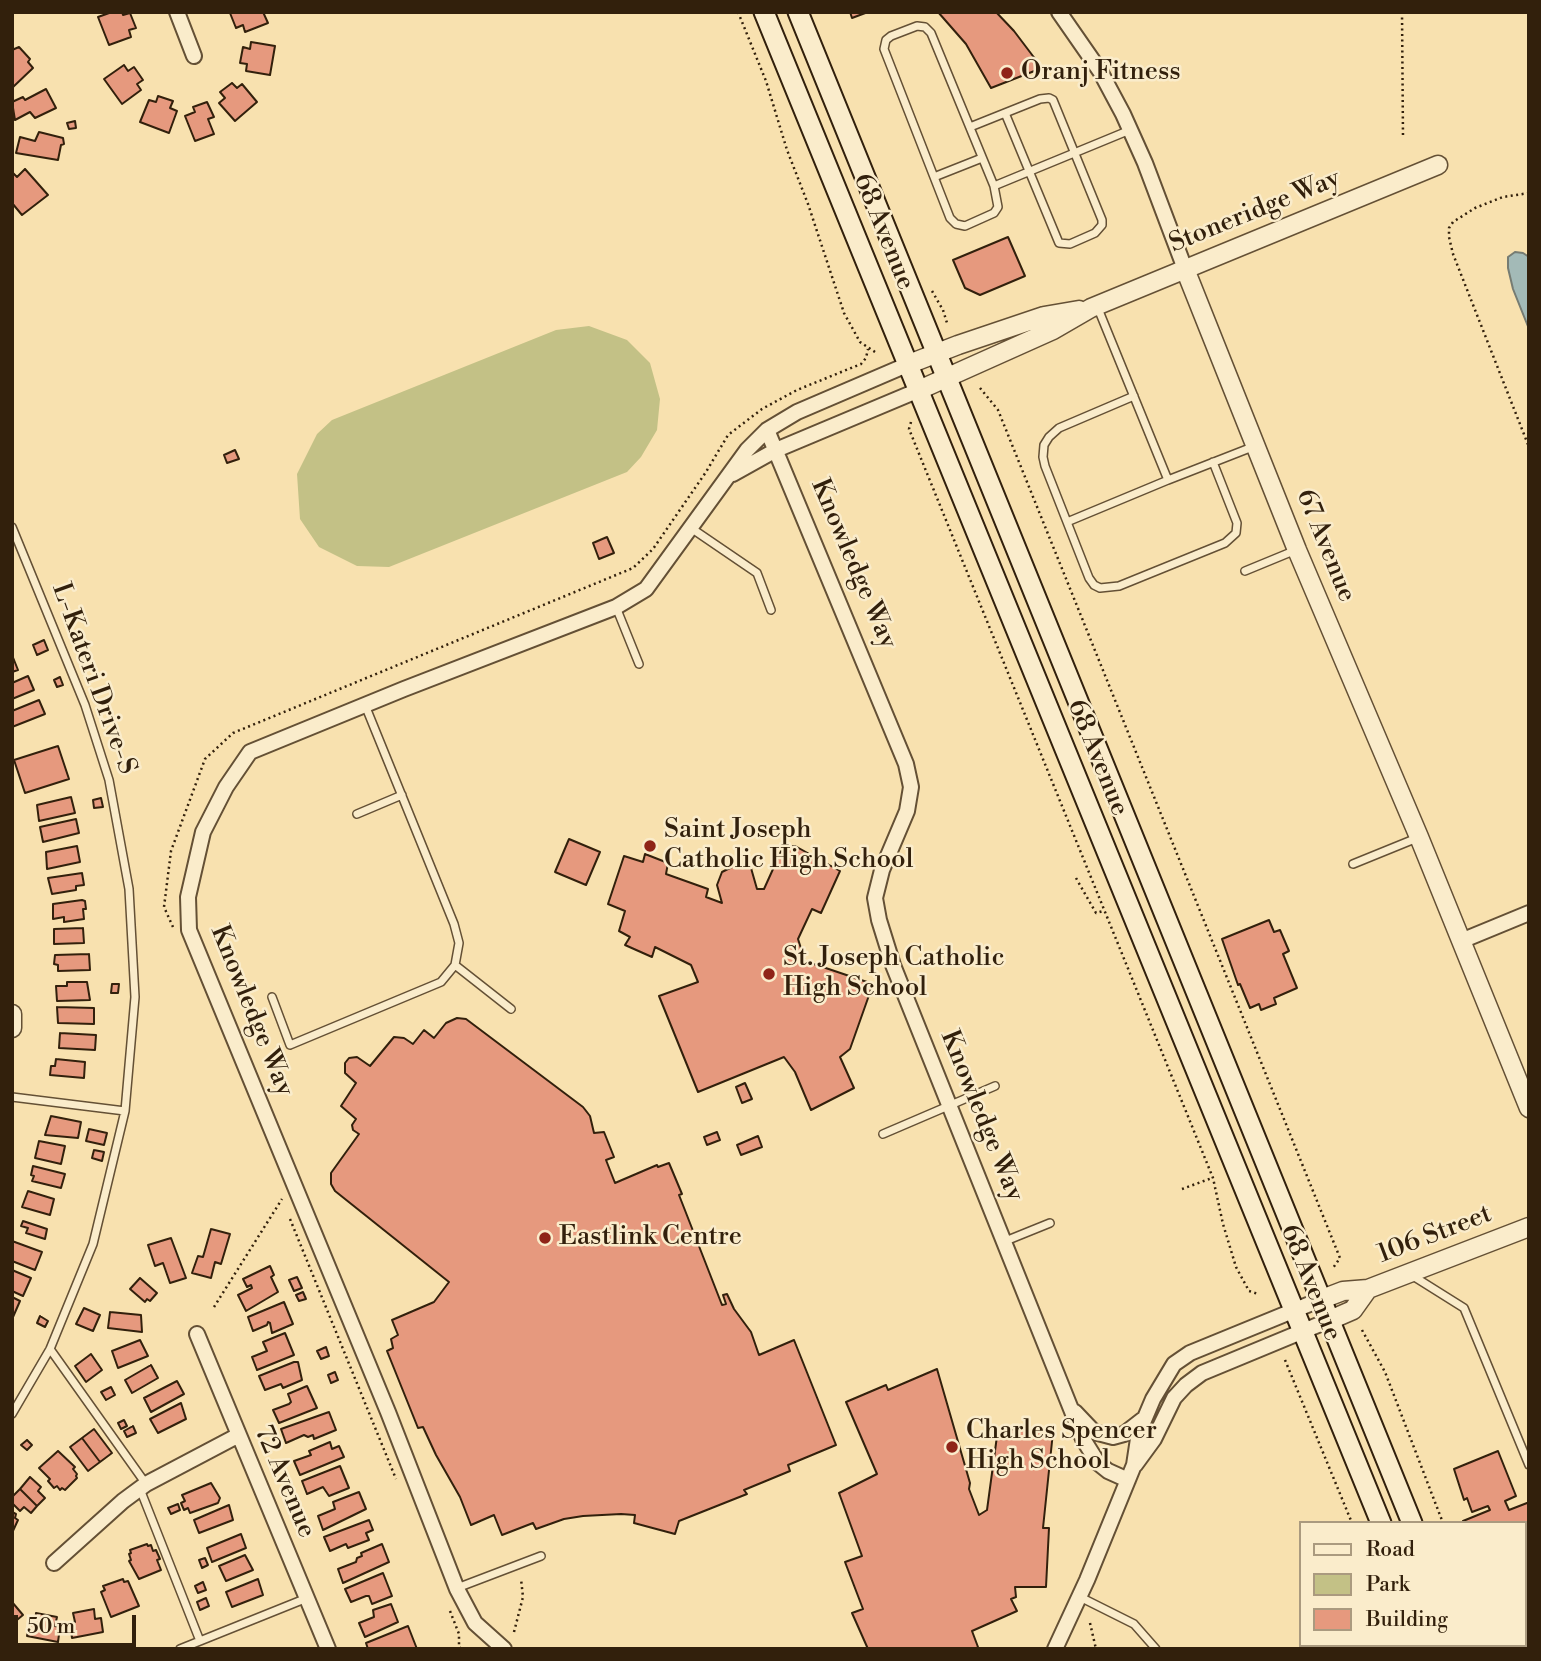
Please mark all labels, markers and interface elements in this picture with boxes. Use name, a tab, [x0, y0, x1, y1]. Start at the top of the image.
place label: Oranj Fitness	[1021, 57, 1181, 89]
marker: Oranj Fitness	[999, 65, 1015, 81]
street label: Stoneridge Way	[1165, 164, 1345, 260]
street label: 68 Avenue	[846, 169, 920, 295]
street label: Knowledge Way	[803, 474, 903, 654]
street label: 67 Avenue	[1288, 485, 1362, 607]
street label: L-Kateri Drive-S	[44, 579, 142, 779]
street label: 68 Avenue	[1060, 695, 1134, 821]
place label: Saint Joseph Catholic High School	[664, 815, 913, 876]
marker: Saint Joseph Catholic High School	[642, 838, 658, 854]
street label: Knowledge Way	[203, 921, 299, 1101]
place label: St. Joseph Catholic High School	[783, 943, 1005, 1004]
marker: St. Joseph Catholic High School	[761, 966, 777, 982]
street label: Knowledge Way	[933, 1026, 1029, 1206]
street label: 106 Street	[1374, 1199, 1496, 1271]
street label: 68 Avenue	[1273, 1220, 1347, 1346]
place label: Eastlink Centre	[559, 1222, 742, 1254]
marker: Eastlink Centre	[537, 1230, 553, 1246]
place label: Charles Spencer High School	[966, 1416, 1157, 1478]
street label: 72 Avenue	[246, 1421, 322, 1543]
marker: Charles Spencer High School	[944, 1439, 960, 1455]
legend	[1300, 1521, 1527, 1647]
text: Road	[1366, 1537, 1415, 1563]
text: Park	[1366, 1572, 1410, 1598]
scale bar	[18, 1602, 140, 1646]
text: Building	[1366, 1607, 1448, 1633]
text: 50 m	[27, 1614, 75, 1640]

